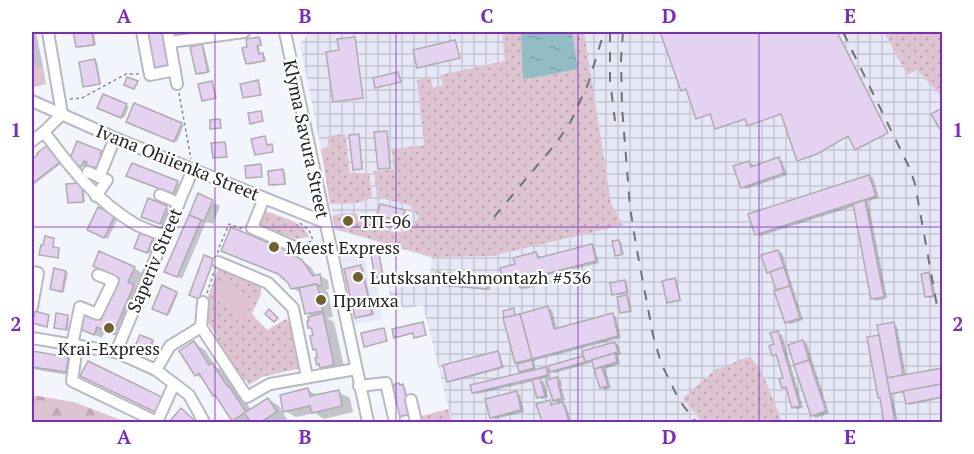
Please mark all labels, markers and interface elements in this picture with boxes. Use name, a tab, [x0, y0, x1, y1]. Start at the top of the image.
text: A	[117, 2, 132, 29]
text: B	[299, 2, 312, 29]
text: C	[480, 2, 494, 29]
text: D	[662, 2, 676, 29]
text: E	[844, 2, 856, 29]
street label: Klyma Savura Street	[278, 57, 336, 221]
text: 1	[10, 116, 22, 143]
text: 1	[952, 116, 964, 143]
street label: Ivana Ohiienka Street	[93, 118, 263, 206]
street label: Saperiv Street	[121, 204, 187, 316]
place label: ТП-96	[360, 209, 411, 233]
marker: ТП-96	[341, 214, 355, 228]
place label: Meest Express	[286, 235, 400, 259]
marker: Meest Express	[267, 240, 281, 254]
place label: Lutsksantekhmontazh #536	[370, 265, 592, 289]
marker: Lutsksantekhmontazh #536	[351, 270, 365, 284]
place label: Примха	[333, 288, 399, 312]
marker: Примха	[314, 293, 328, 307]
text: 2	[10, 310, 22, 337]
text: 2	[952, 310, 964, 337]
marker: Krai-Express	[102, 321, 116, 335]
place label: Krai-Express	[58, 336, 160, 360]
text: A	[117, 423, 132, 450]
text: B	[299, 423, 312, 450]
text: C	[480, 423, 494, 450]
text: D	[662, 423, 676, 450]
text: E	[844, 423, 856, 450]

